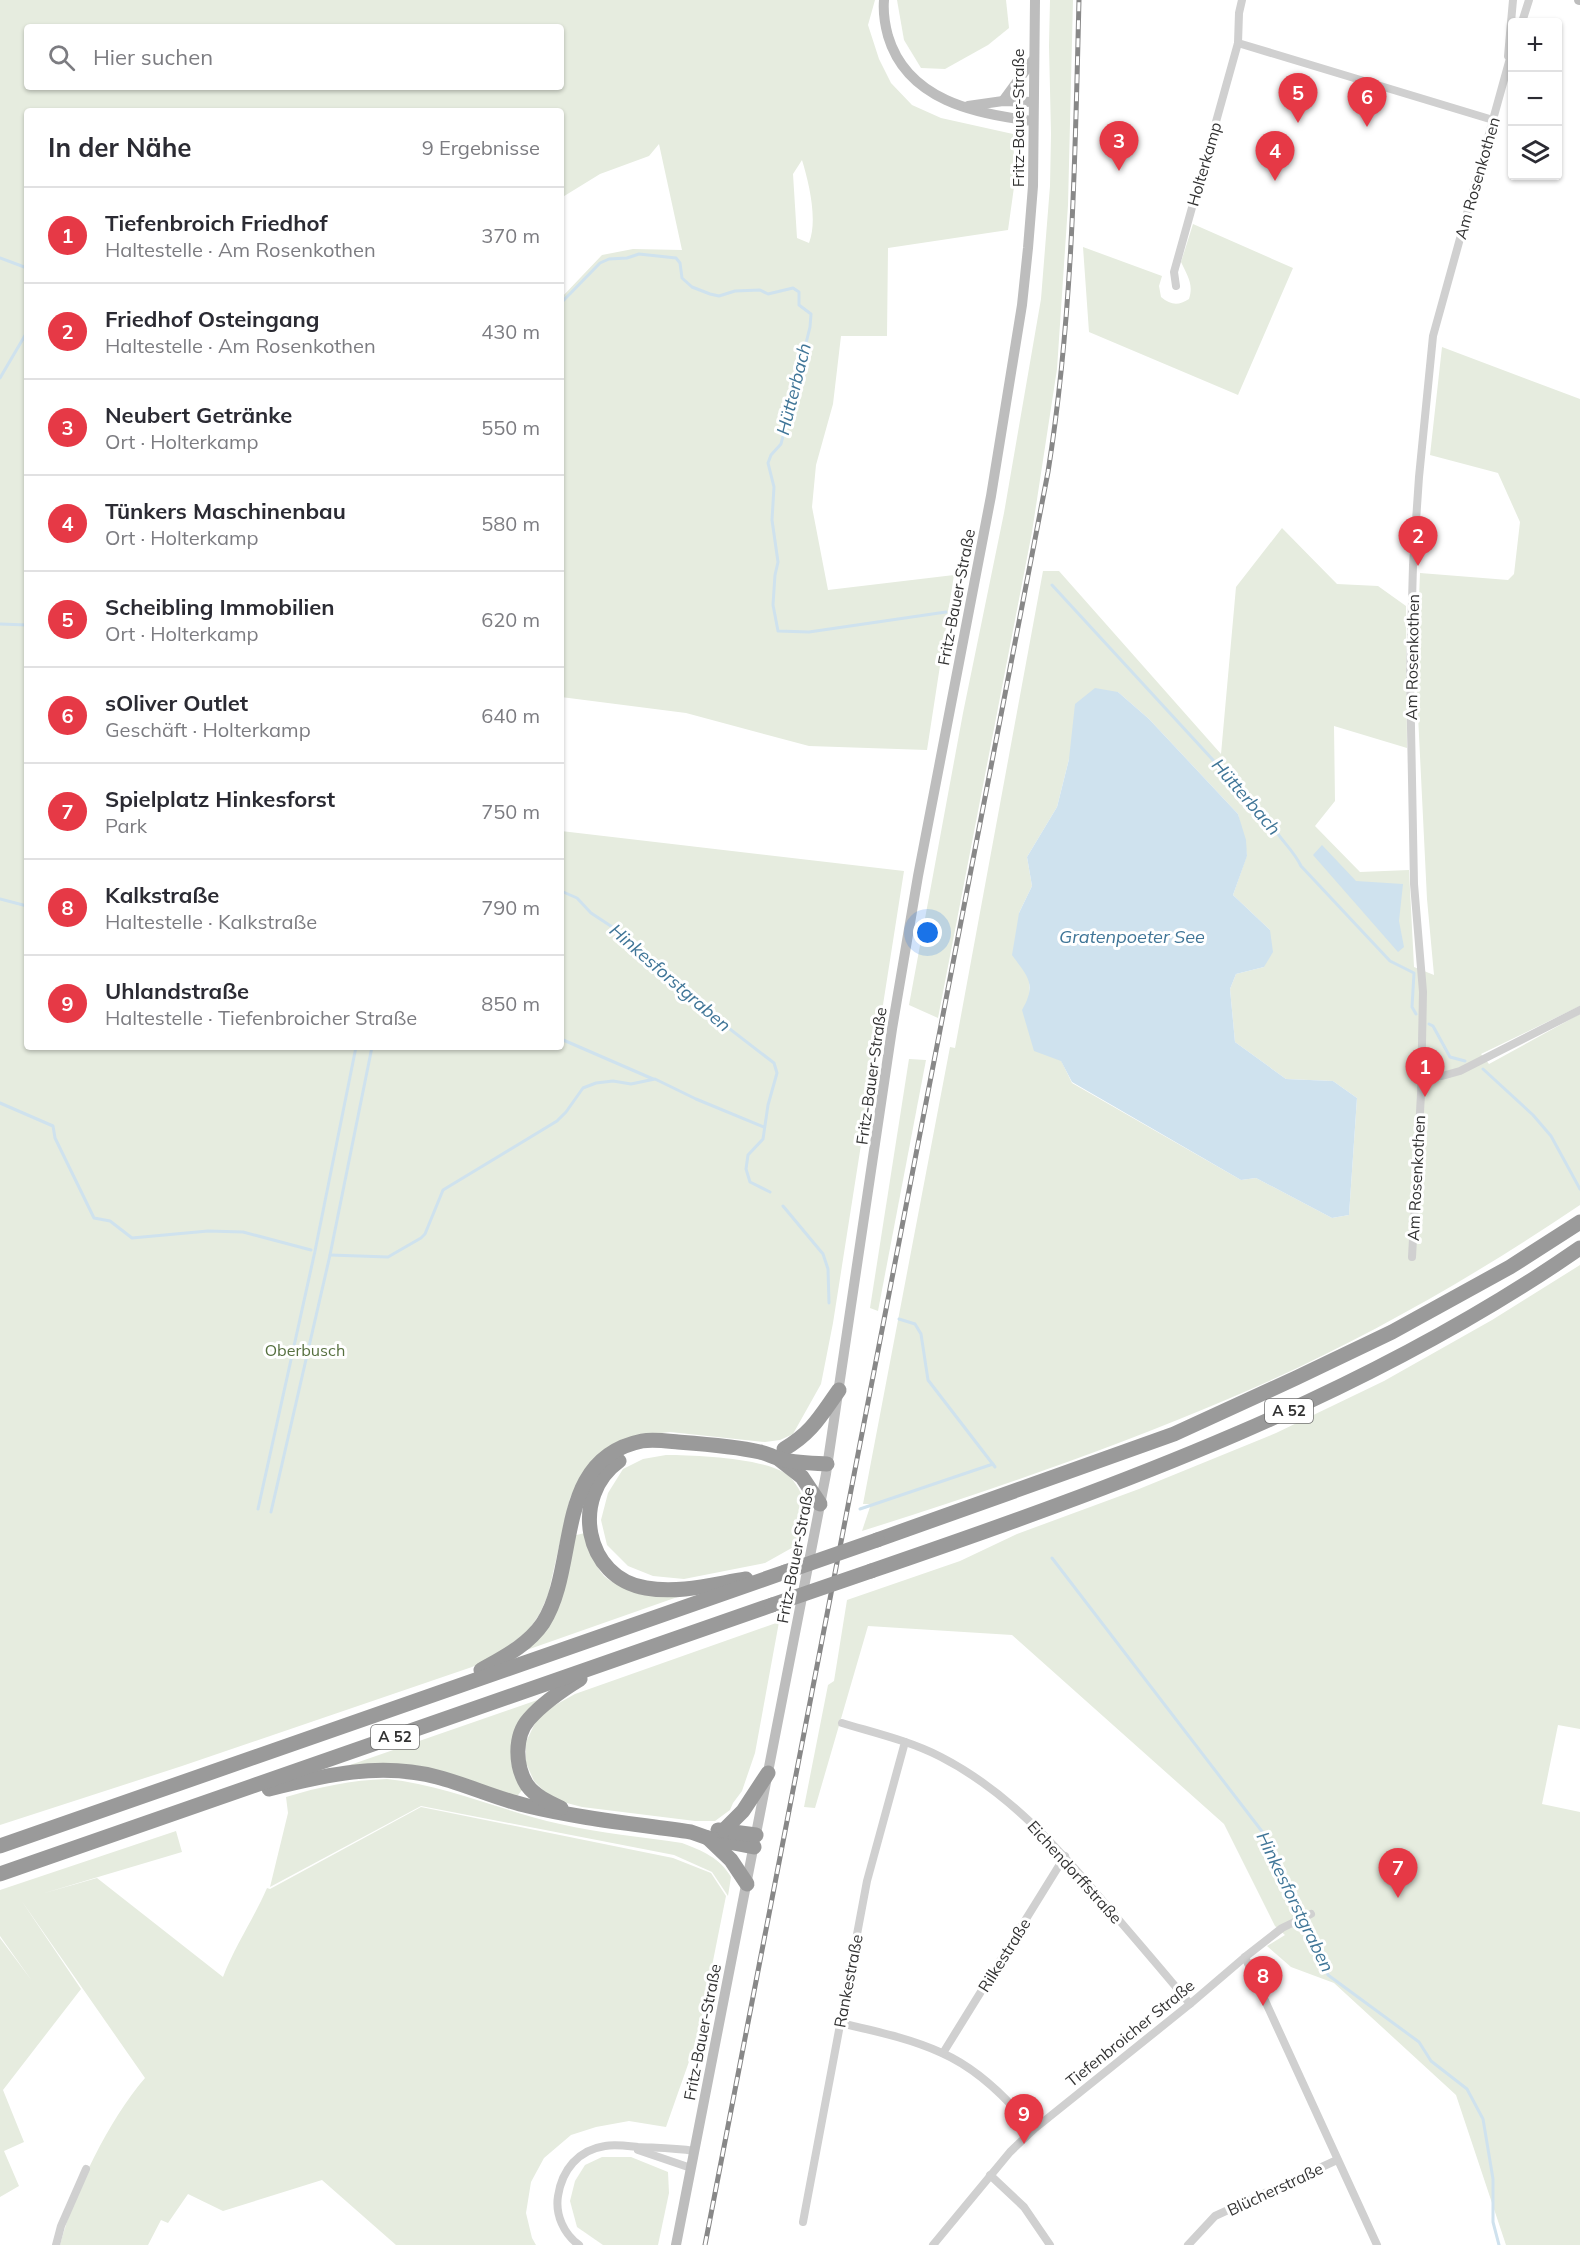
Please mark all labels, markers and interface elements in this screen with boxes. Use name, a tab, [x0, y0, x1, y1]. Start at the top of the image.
map controls	[1508, 18, 1562, 180]
button: +	[1508, 18, 1562, 72]
search box	[24, 24, 564, 90]
icon: search	[45, 41, 78, 74]
text: Hier suchen	[93, 43, 213, 71]
street label: Fritz-Bauer-Straße	[1008, 49, 1028, 187]
button: −	[1508, 72, 1562, 126]
pin: 5	[1278, 74, 1318, 123]
pin: 6	[1348, 78, 1386, 127]
street label: Am Rosenkothen	[1450, 115, 1504, 241]
street label: Holterkamp	[1182, 120, 1226, 208]
pin: 3	[1100, 122, 1138, 171]
button: layers	[1508, 126, 1562, 180]
text: In der Nähe	[48, 131, 192, 164]
pin: 4	[1256, 132, 1294, 181]
text: 9 Ergebnisse	[422, 135, 540, 160]
text: Tiefenbroich Friedhof	[105, 209, 328, 237]
text: 1	[62, 223, 74, 248]
text: 370 m	[481, 223, 540, 248]
text: Haltestelle · Am Rosenkothen	[105, 237, 376, 262]
text: Friedhof Osteingang	[105, 305, 320, 333]
text: 2	[62, 319, 74, 344]
text: 430 m	[481, 319, 540, 344]
text: Haltestelle · Am Rosenkothen	[105, 333, 376, 358]
water label: Hütterbach	[771, 341, 816, 437]
text: Neubert Getränke	[105, 401, 292, 429]
text: 3	[62, 415, 74, 440]
text: 550 m	[481, 415, 540, 440]
text: Ort · Holterkamp	[105, 429, 259, 454]
text: Tünkers Maschinenbau	[105, 497, 346, 525]
text: 4	[62, 511, 74, 536]
text: 580 m	[481, 511, 540, 536]
pin: 2	[1398, 516, 1438, 566]
text: Ort · Holterkamp	[105, 525, 259, 550]
street label: Fritz-Bauer-Straße	[933, 527, 979, 667]
text: Scheibling Immobilien	[105, 593, 334, 621]
street label: Am Rosenkothen	[1401, 594, 1423, 720]
text: 5	[62, 607, 74, 632]
text: 620 m	[481, 607, 540, 632]
text: Ort · Holterkamp	[105, 621, 259, 646]
text: sOliver Outlet	[105, 689, 248, 717]
text: 6	[62, 703, 74, 728]
text: 640 m	[481, 703, 540, 728]
text: Geschäft · Holterkamp	[105, 717, 311, 742]
water label: Hütterbach	[1207, 754, 1286, 840]
text: Spielplatz Hinkesforst	[105, 785, 335, 813]
text: 7	[62, 799, 74, 824]
text: 750 m	[481, 799, 540, 824]
text: Park	[105, 813, 147, 838]
text: Kalkstraße	[105, 881, 219, 909]
text: 8	[62, 895, 74, 920]
text: 790 m	[481, 895, 540, 920]
text: Haltestelle · Kalkstraße	[105, 909, 317, 934]
your location	[913, 918, 942, 947]
water label: Hinkesforstgraben	[605, 919, 736, 1037]
water label: Gratenpoeter See	[1059, 925, 1205, 948]
text: Uhlandstraße	[105, 977, 249, 1005]
text: 9	[62, 991, 74, 1016]
text: 850 m	[481, 991, 540, 1016]
text: Haltestelle · Tiefenbroicher Straße	[105, 1005, 417, 1030]
street label: Fritz-Bauer-Straße	[851, 1006, 891, 1146]
pin: 1	[1406, 1048, 1444, 1097]
street label: Am Rosenkothen	[1403, 1114, 1429, 1242]
park label: Oberbusch	[265, 1340, 345, 1360]
road number: A 52	[1265, 1399, 1313, 1423]
street label: Fritz-Bauer-Straße	[772, 1485, 818, 1625]
road number: A 52	[371, 1725, 419, 1749]
street label: Eichendorffstraße	[1024, 1816, 1126, 1928]
water label: Hinkesforstgraben	[1252, 1828, 1339, 1976]
pin: 7	[1378, 1848, 1418, 1898]
street label: Rilkestraße	[974, 1914, 1034, 1996]
street label: Rankestraße	[829, 1933, 867, 2029]
pin: 8	[1244, 1956, 1282, 2006]
street label: Fritz-Bauer-Straße	[679, 1962, 725, 2102]
street label: Tiefenbroicher Straße	[1062, 1975, 1198, 2091]
pin: 9	[1004, 2094, 1044, 2144]
street label: Blücherstraße	[1224, 2158, 1326, 2220]

